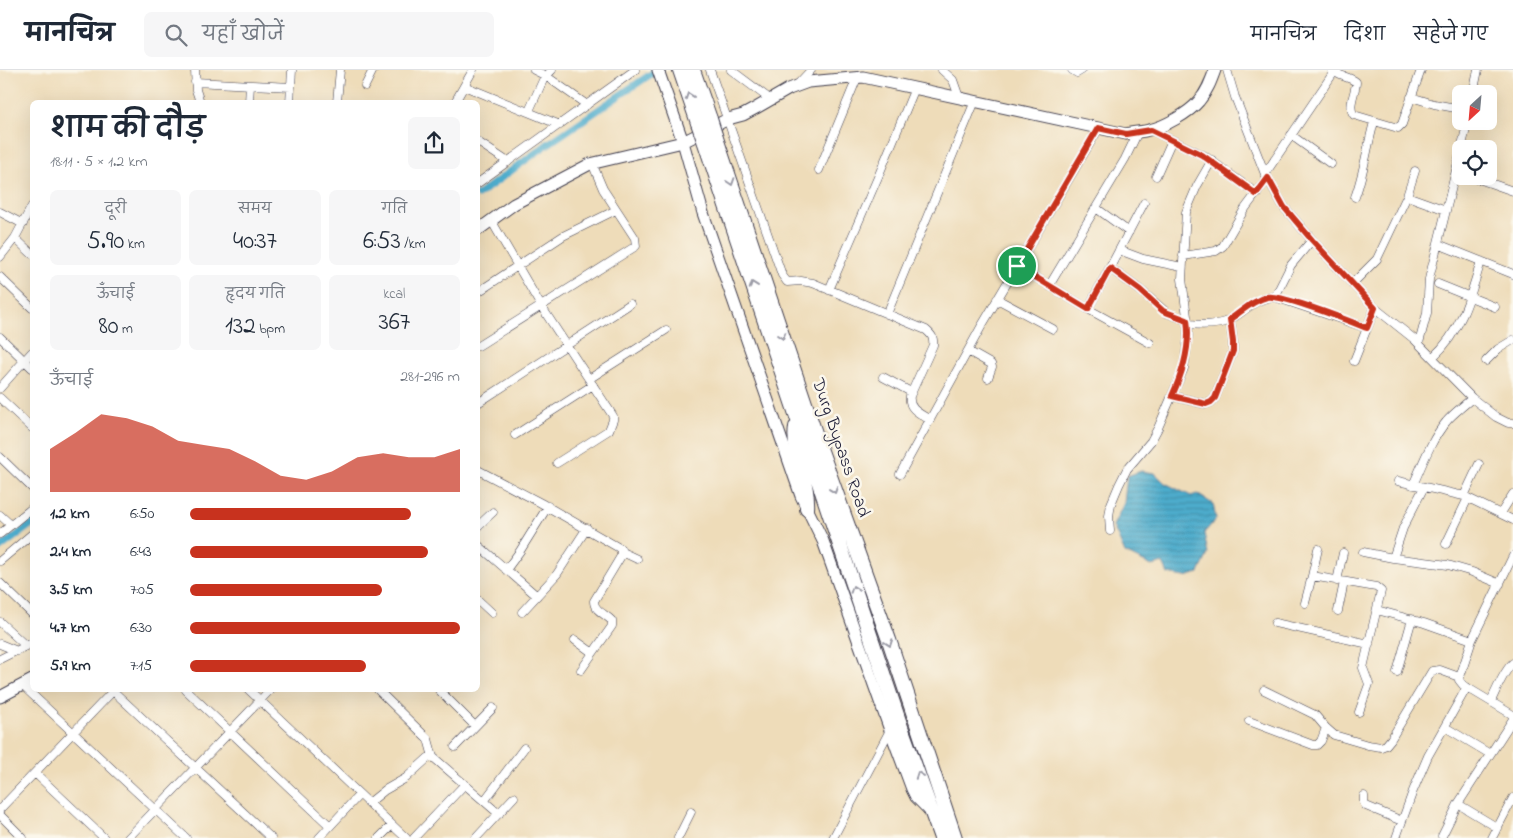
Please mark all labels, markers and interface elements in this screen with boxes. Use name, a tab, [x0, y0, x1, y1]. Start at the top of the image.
search box	[144, 12, 494, 57]
text: मानचित्र	[25, 18, 114, 53]
icon: search	[162, 21, 190, 49]
text: यहाँ खोजें	[202, 22, 284, 49]
text: मानचित्र	[1250, 23, 1317, 49]
text: दिशा	[1345, 23, 1385, 49]
text: सहेजे गए	[1413, 23, 1488, 49]
north arrow	[1452, 85, 1498, 130]
map controls	[1452, 85, 1497, 185]
one-way arrow	[685, 93, 695, 101]
text: शाम की दौड़	[50, 110, 205, 151]
button: share	[408, 117, 460, 169]
button: locate	[1452, 140, 1497, 185]
text: 18:11 · 5 × 1.2 km	[50, 150, 148, 174]
one-way arrow	[725, 177, 735, 185]
text: दूरी	[105, 199, 127, 220]
text: समय	[238, 199, 272, 220]
text: गति	[382, 199, 407, 220]
text: 5.90	[87, 224, 124, 260]
text: 40:37	[233, 224, 277, 260]
text: 6:53	[363, 224, 401, 260]
text: km	[124, 234, 145, 255]
text: /km	[401, 234, 426, 255]
pin	[996, 245, 1038, 287]
icon: arrive	[1003, 252, 1031, 280]
one-way arrow	[749, 282, 759, 290]
text: ऊँचाई	[97, 284, 134, 305]
text: हृदय गति	[225, 284, 285, 305]
text: kcal	[383, 284, 405, 305]
text: 367	[379, 305, 410, 341]
text: 80	[98, 309, 119, 345]
text: 132	[225, 309, 256, 345]
text: m	[119, 319, 133, 340]
text: bpm	[256, 319, 285, 340]
one-way arrow	[776, 331, 786, 339]
text: 281–296 m	[400, 365, 460, 389]
text: ऊँचाई	[50, 369, 93, 393]
street label: Durg Bypass Road	[803, 374, 876, 521]
one-way arrow	[828, 485, 838, 493]
text: 1.2 km	[50, 502, 90, 526]
text: 6:50	[130, 502, 154, 526]
text: 2.4 km	[50, 540, 91, 564]
text: 6:43	[130, 540, 152, 564]
text: 3.5 km	[50, 578, 92, 602]
text: 7:05	[130, 578, 154, 602]
one-way arrow	[850, 585, 860, 594]
text: 4.7 km	[50, 616, 90, 640]
text: 6:30	[130, 616, 152, 640]
one-way arrow	[883, 638, 893, 646]
text: 5.9 km	[50, 654, 91, 678]
text: 7:15	[130, 654, 152, 678]
one-way arrow	[915, 772, 925, 780]

